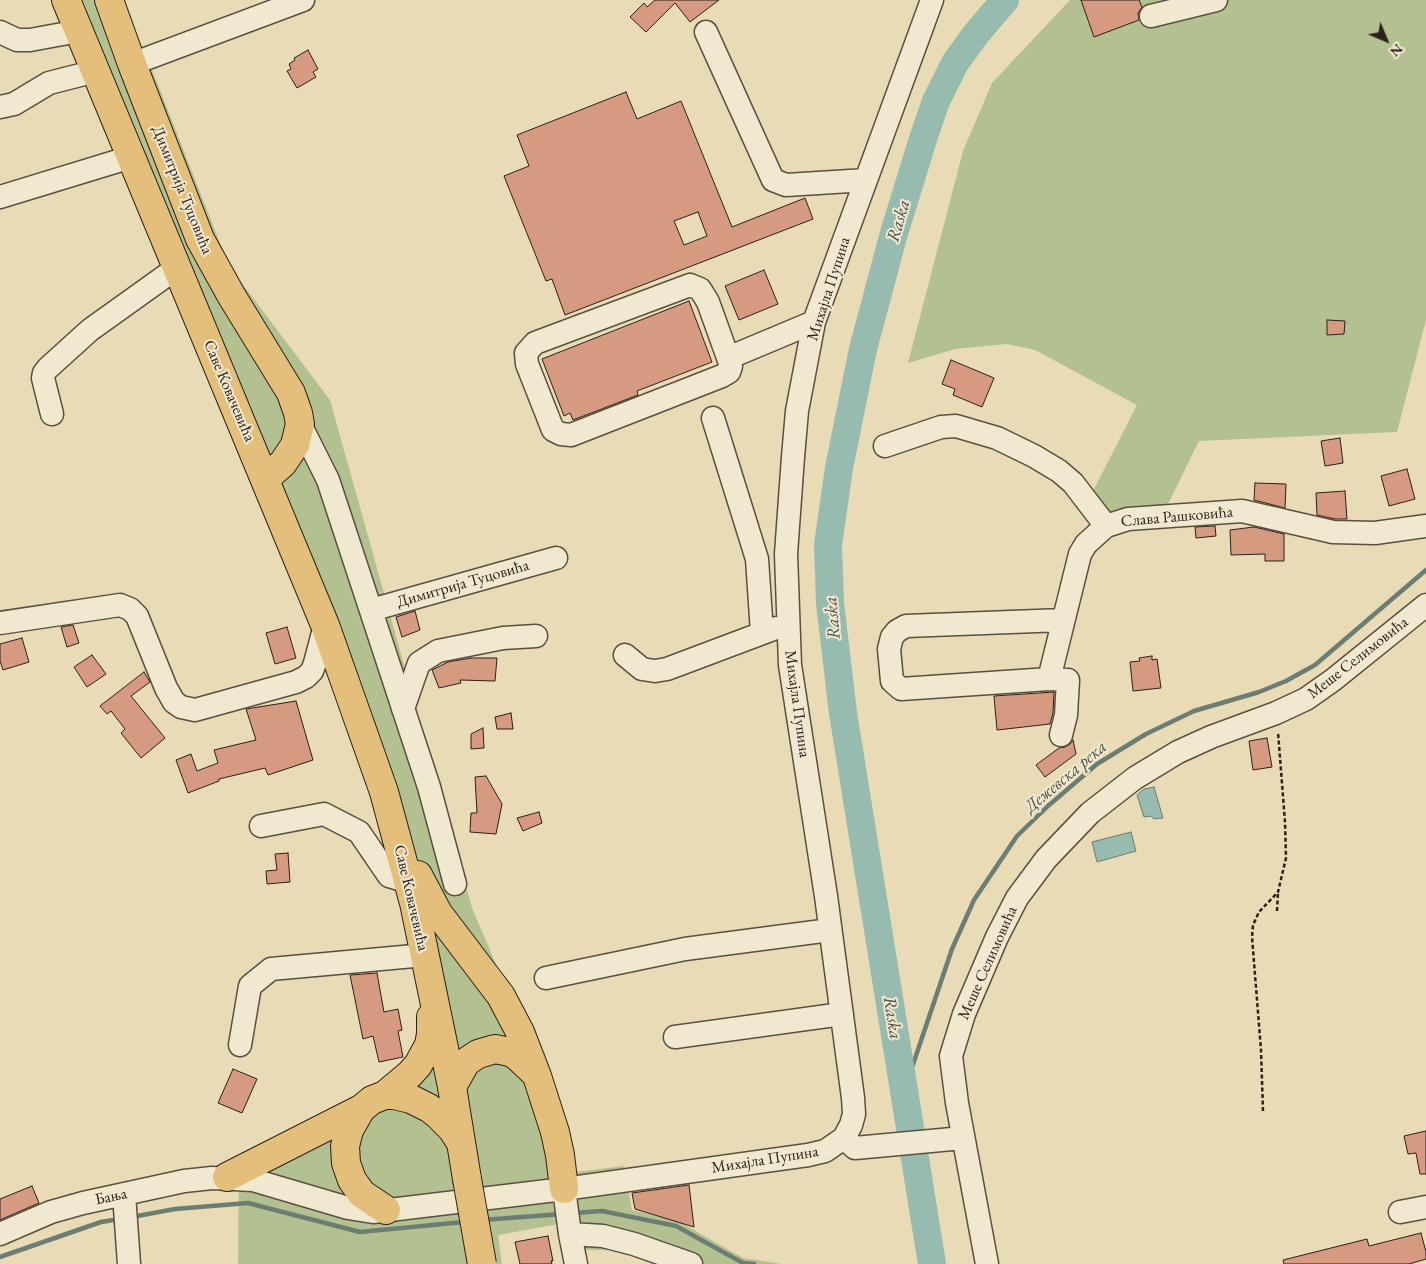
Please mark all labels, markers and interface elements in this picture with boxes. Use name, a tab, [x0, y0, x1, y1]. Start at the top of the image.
north arrow	[1361, 15, 1411, 65]
text: N	[1386, 40, 1407, 61]
street label: Димитрија Туцовића	[147, 123, 217, 257]
water label: Raska	[883, 197, 915, 245]
street label: Михајла Пупина	[803, 235, 855, 343]
street label: Саве Ковачевића	[199, 337, 259, 445]
street label: Слава Рашковића	[1120, 503, 1234, 531]
street label: Димитрија Туцовића	[395, 556, 531, 612]
water label: Raska	[820, 596, 846, 640]
street label: Меше Селимовића	[1304, 613, 1412, 703]
street label: Михајла Пупина	[780, 649, 814, 759]
water label: Дежевска река	[1020, 736, 1112, 818]
street label: Саве Ковачевића	[389, 843, 433, 953]
street label: Меше Селимовића	[954, 903, 1022, 1023]
water label: Raska	[878, 995, 906, 1041]
street label: Михајла Пупина	[710, 1142, 820, 1178]
street label: Бања	[93, 1184, 129, 1210]

